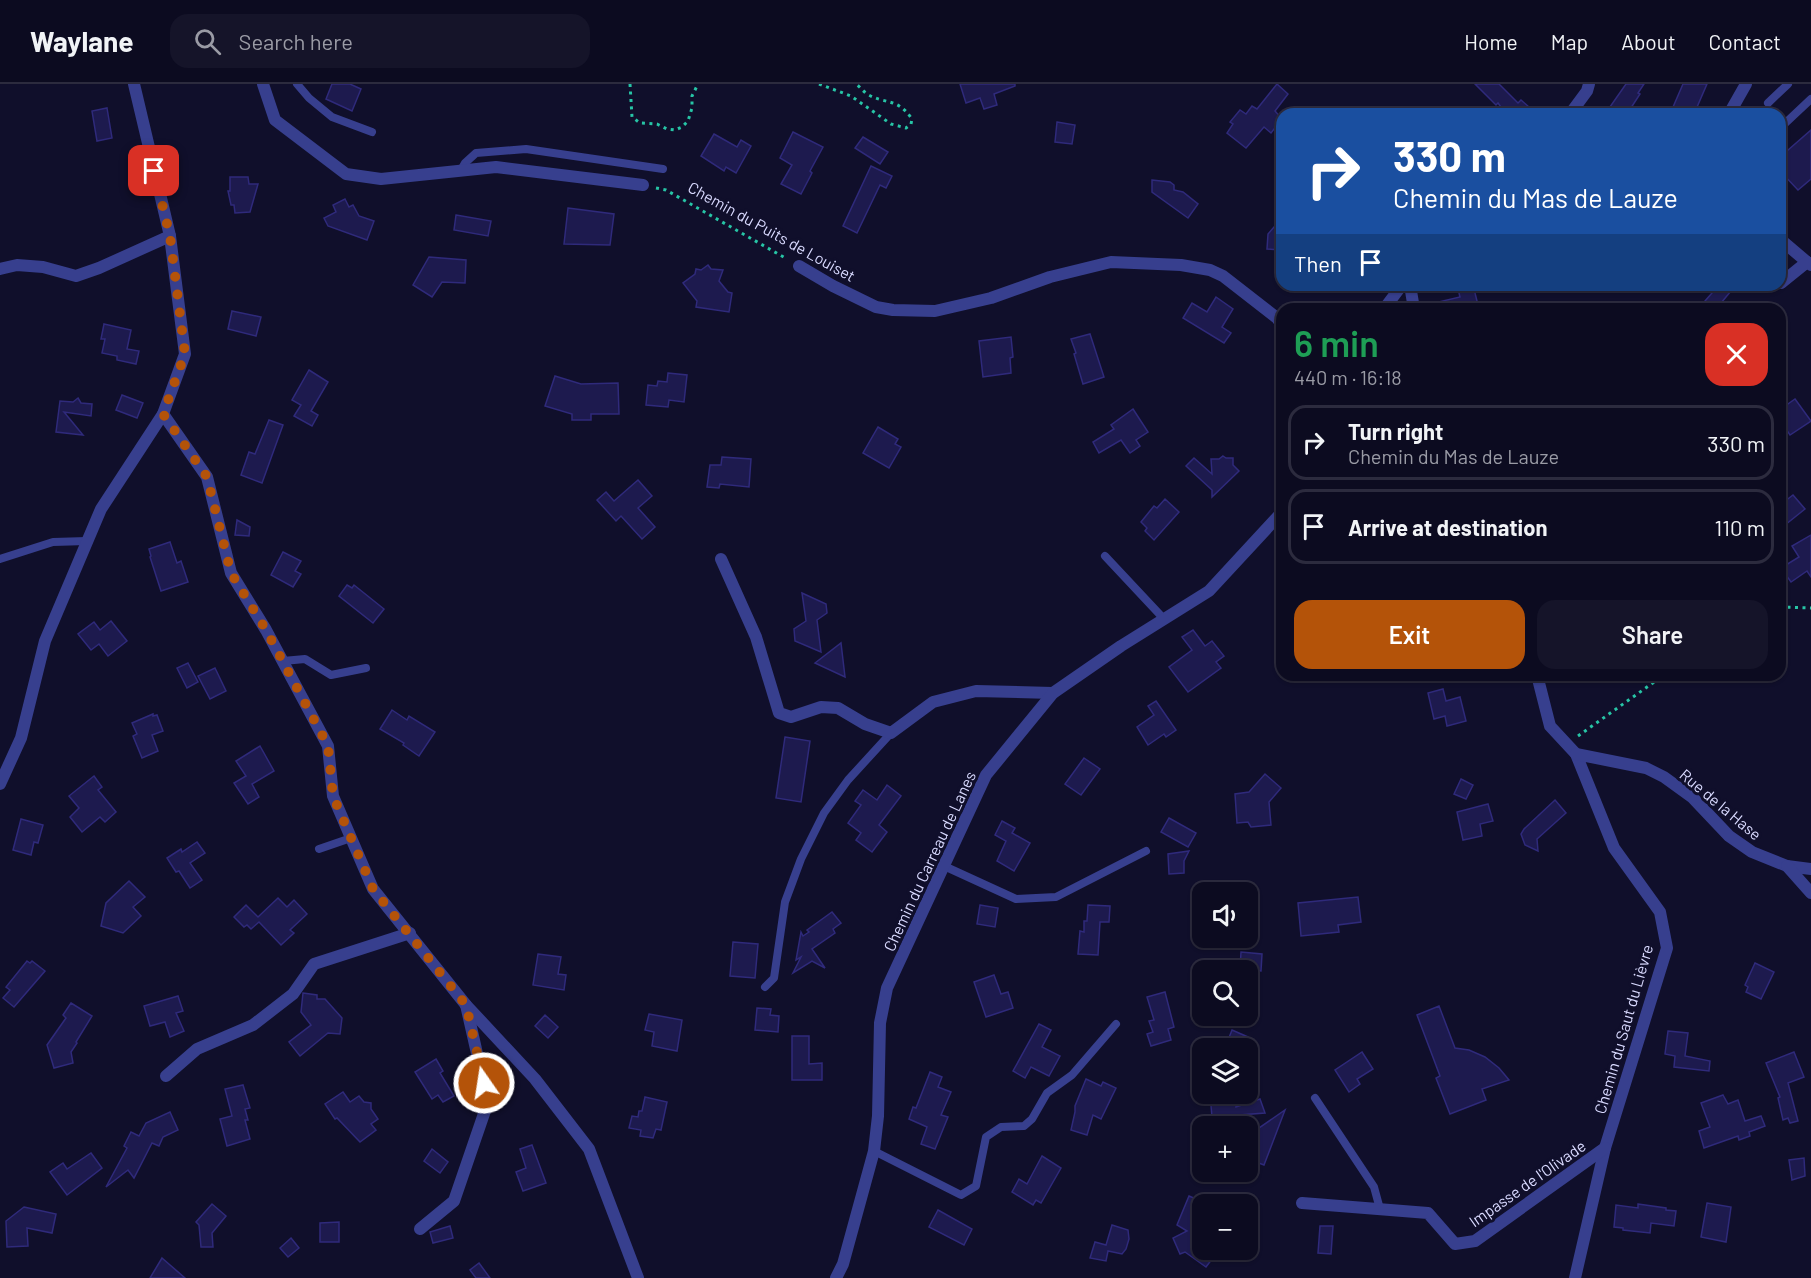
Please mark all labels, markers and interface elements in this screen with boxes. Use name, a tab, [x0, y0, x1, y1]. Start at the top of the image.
search box	[170, 14, 590, 68]
text: Waylane	[30, 24, 134, 58]
icon: search	[191, 25, 224, 58]
text: Search here	[239, 28, 353, 54]
text: Home	[1464, 29, 1518, 54]
text: Map	[1551, 29, 1588, 54]
text: About	[1621, 29, 1676, 54]
text: Contact	[1709, 29, 1781, 54]
text: 330 m	[1393, 130, 1506, 180]
icon: right	[1294, 132, 1372, 210]
pin	[128, 145, 179, 196]
icon: arrive	[137, 154, 170, 187]
street label: Chemin du Puits de Louiset	[685, 177, 859, 285]
text: Chemin du Mas de Lauze	[1393, 181, 1678, 213]
icon: arrive	[1354, 246, 1387, 279]
text: Then	[1294, 250, 1342, 276]
text: 6 min	[1294, 321, 1379, 364]
button: close	[1705, 323, 1768, 386]
text: 440 m · 16:18	[1294, 365, 1402, 389]
text: Turn right	[1348, 418, 1443, 444]
icon: right	[1297, 426, 1330, 459]
text: 330 m	[1707, 430, 1765, 456]
text: Chemin du Mas de Lauze	[1348, 444, 1559, 468]
icon: arrive	[1297, 510, 1330, 543]
text: Arrive at destination	[1348, 514, 1547, 540]
text: 110 m	[1715, 514, 1765, 540]
button: Exit	[1294, 600, 1525, 669]
button: Share	[1537, 600, 1768, 669]
street label: Rue de la Hase	[1676, 764, 1766, 844]
street label: Chemin du Carreau de Lanes	[879, 768, 979, 954]
map controls	[1192, 882, 1258, 1260]
button: sound	[1192, 882, 1258, 948]
street label: Chemin du Saut du Lièvre	[1590, 942, 1656, 1116]
button: search	[1192, 960, 1258, 1026]
button: layers	[1192, 1038, 1258, 1104]
position arrow	[452, 1051, 516, 1115]
button: +	[1192, 1116, 1258, 1182]
street label: Impasse de l'Olivade	[1465, 1136, 1589, 1230]
button: −	[1192, 1194, 1258, 1260]

